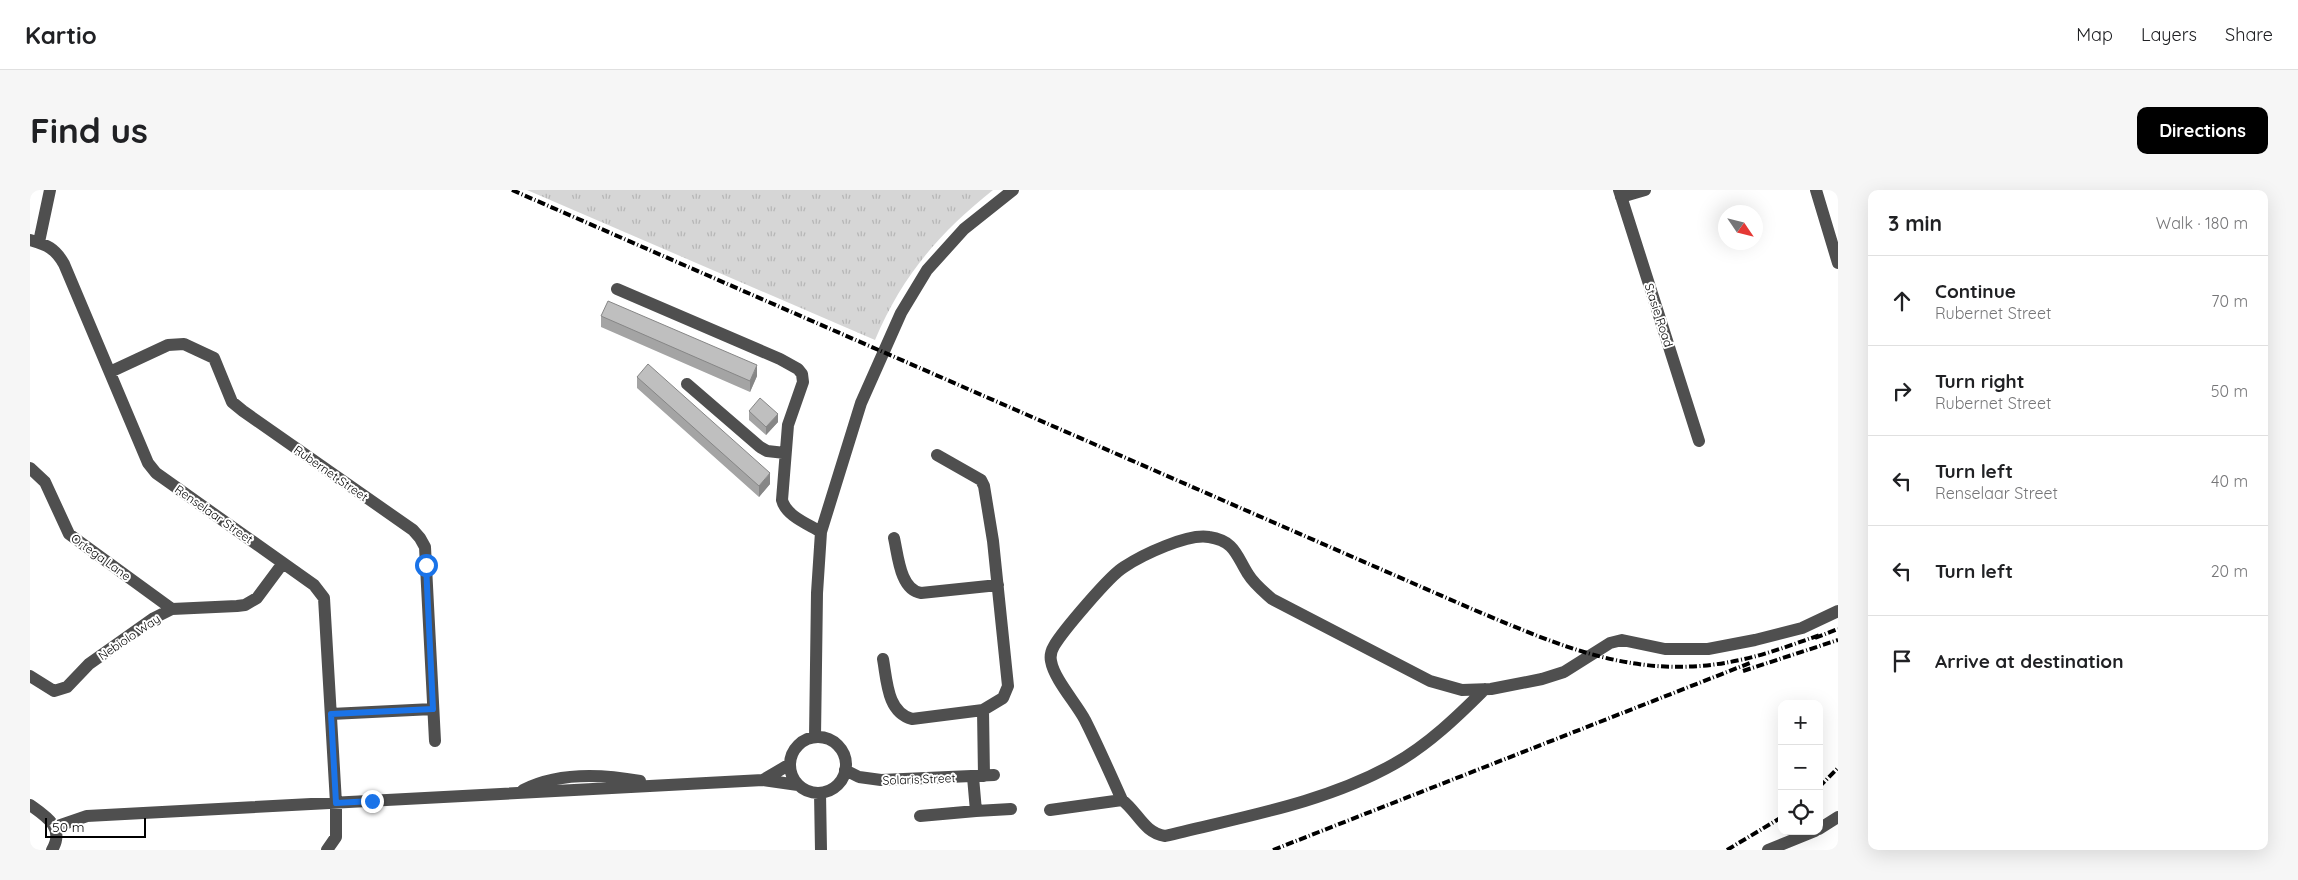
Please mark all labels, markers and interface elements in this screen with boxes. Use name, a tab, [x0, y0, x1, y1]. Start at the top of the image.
text: Kartio	[25, 20, 97, 50]
text: Map	[2076, 23, 2113, 46]
text: Layers	[2141, 23, 2197, 46]
text: Share	[2225, 23, 2273, 46]
button: Directions	[2137, 107, 2268, 154]
text: Find us	[30, 108, 148, 152]
north arrow	[1718, 205, 1763, 250]
text: 3 min	[1888, 210, 1942, 236]
text: Walk · 180 m	[2156, 213, 2248, 233]
text: Continue	[1935, 279, 2016, 303]
street label: Stasie Road	[1642, 281, 1676, 349]
icon: ahead	[1888, 287, 1916, 315]
text: 70 m	[2211, 291, 2248, 311]
text: Rubernet Street	[1935, 303, 2051, 323]
text: Turn right	[1935, 369, 2024, 393]
icon: right	[1888, 377, 1916, 405]
text: 50 m	[2211, 381, 2248, 401]
text: Rubernet Street	[1935, 393, 2051, 413]
street label: Rubernet Street	[291, 442, 371, 504]
text: Turn left	[1935, 459, 2013, 483]
icon: left	[1888, 467, 1916, 495]
text: 40 m	[2211, 471, 2248, 491]
street label: Renselaar Street	[172, 481, 256, 547]
text: Renselaar Street	[1935, 483, 2058, 503]
street label: Ortega Lane	[68, 530, 134, 584]
route start	[415, 554, 438, 577]
icon: left	[1888, 557, 1916, 585]
text: Turn left	[1935, 559, 2013, 583]
text: 20 m	[2211, 561, 2248, 581]
street label: Nebiolo Way	[95, 611, 163, 663]
icon: arrive	[1888, 647, 1916, 675]
text: Arrive at destination	[1935, 649, 2124, 673]
map controls	[1778, 700, 1823, 835]
button: +	[1778, 700, 1823, 745]
button: −	[1778, 745, 1823, 790]
street label: Solaris Street	[882, 770, 956, 788]
route end	[361, 790, 384, 813]
button: locate	[1778, 790, 1823, 835]
scale bar	[45, 815, 146, 838]
text: 50 m	[52, 818, 85, 836]

